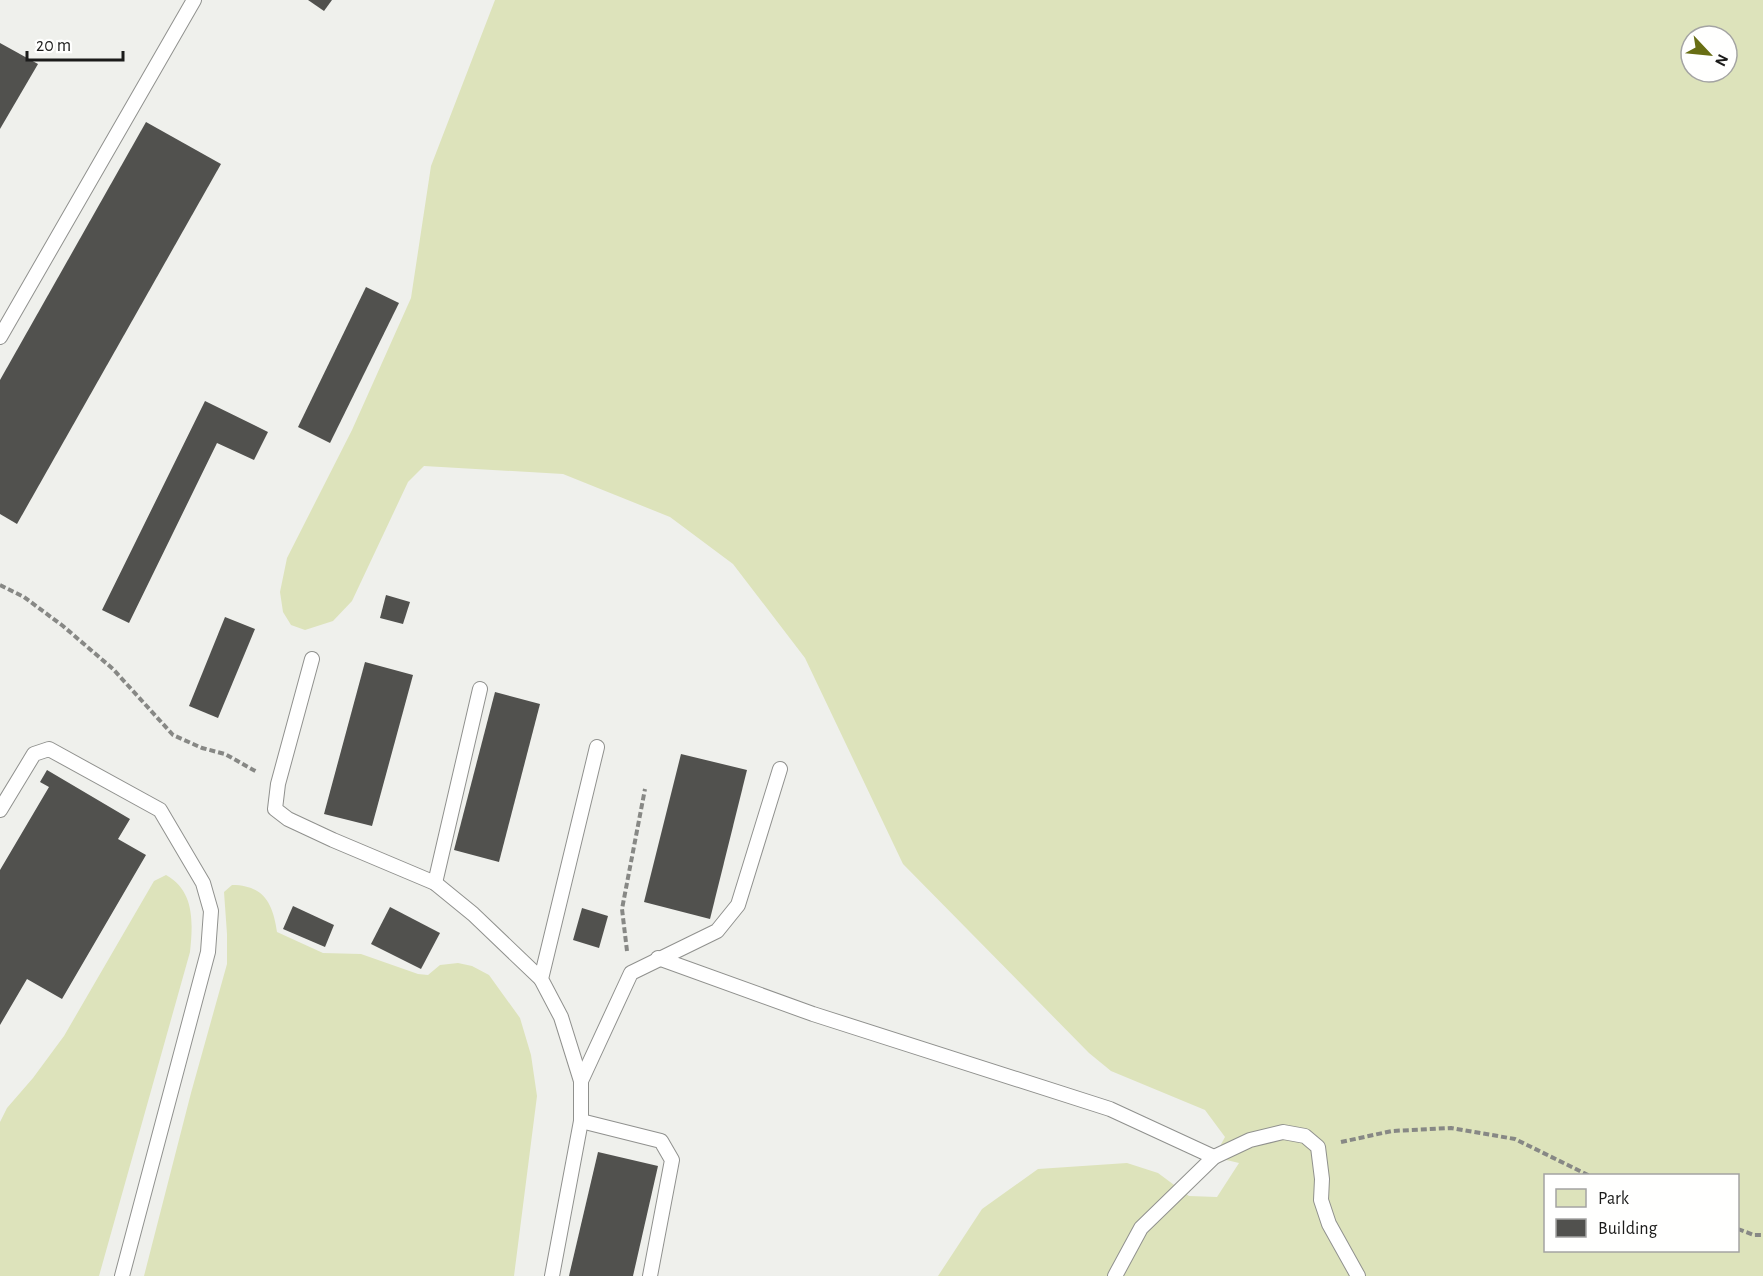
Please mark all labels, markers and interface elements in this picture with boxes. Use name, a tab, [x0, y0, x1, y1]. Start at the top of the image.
scale bar	[27, 24, 123, 62]
north arrow	[1679, 24, 1739, 84]
text: 20 m	[36, 37, 71, 55]
text: N	[1712, 52, 1731, 69]
legend	[1544, 1174, 1739, 1252]
text: Park	[1598, 1190, 1630, 1208]
text: Building	[1598, 1220, 1658, 1238]

